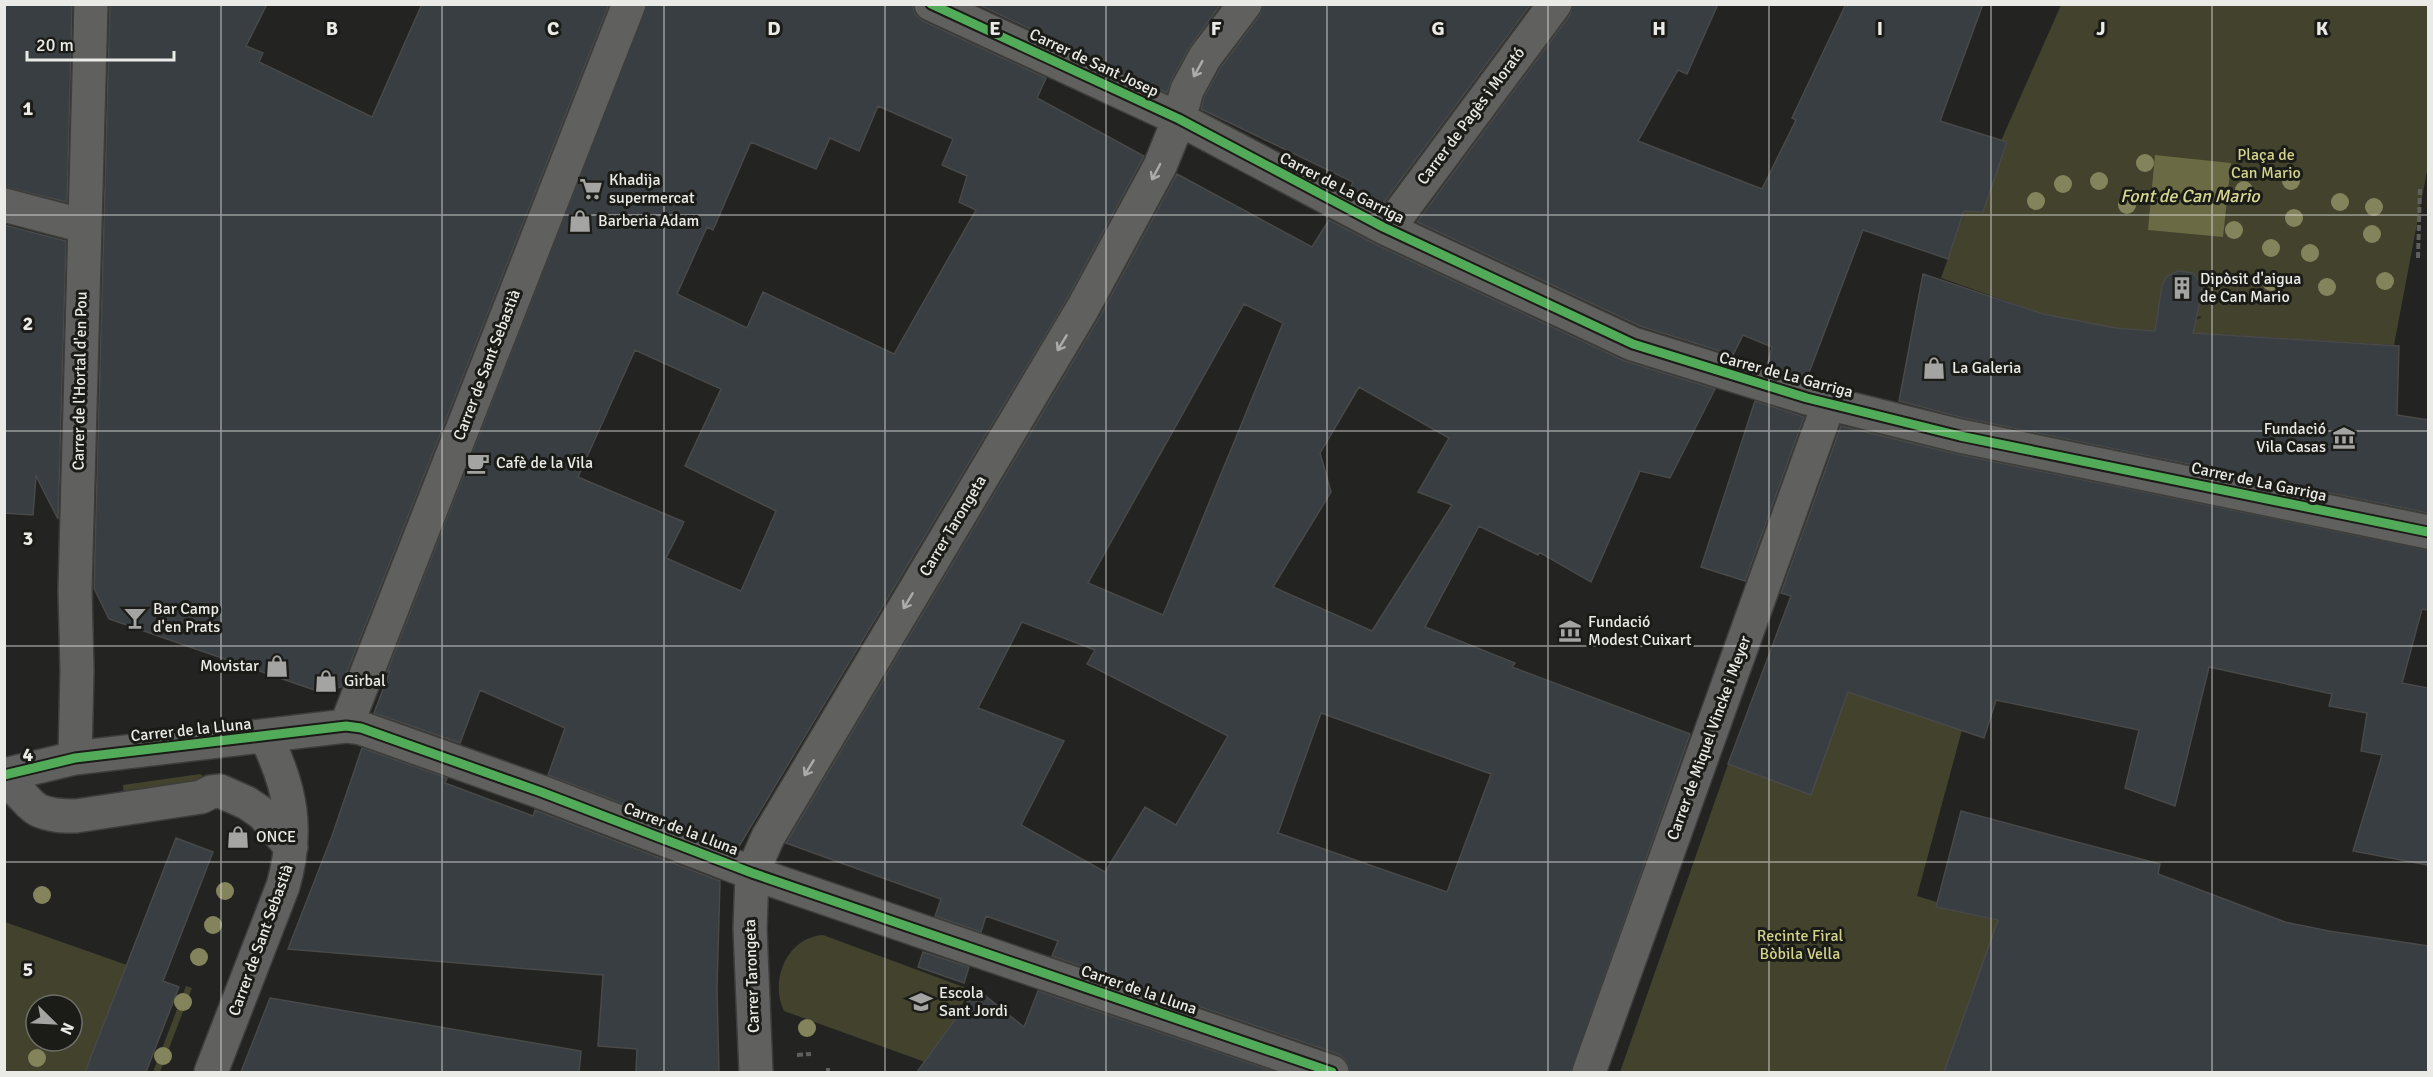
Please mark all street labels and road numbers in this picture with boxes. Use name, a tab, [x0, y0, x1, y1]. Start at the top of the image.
street label: Carrer de Sant Josep	[1026, 24, 1162, 102]
street label: Carrer de Pagès i Morató	[1413, 43, 1529, 189]
street label: Carrer de La Garriga	[1276, 148, 1408, 228]
street label: Carrer de Sant Sebastià	[449, 287, 525, 443]
street label: Carrer de l'Hortal d'en Pou	[68, 291, 92, 471]
street label: Carrer de La Garriga	[1717, 348, 1855, 402]
street label: Carrer de La Garriga	[2190, 458, 2328, 506]
street label: Carrer Tarongeta	[915, 472, 991, 580]
street label: Carrer de Miquel Vincke i Meyer	[1663, 633, 1755, 843]
street label: Carrer de la Lluna	[130, 714, 252, 746]
street label: Carrer de la Lluna	[621, 798, 741, 860]
street label: Carrer de Sant Sebastià	[224, 861, 298, 1019]
street label: Carrer Tarongeta	[740, 919, 764, 1033]
street label: Carrer de la Lluna	[1078, 961, 1200, 1019]

